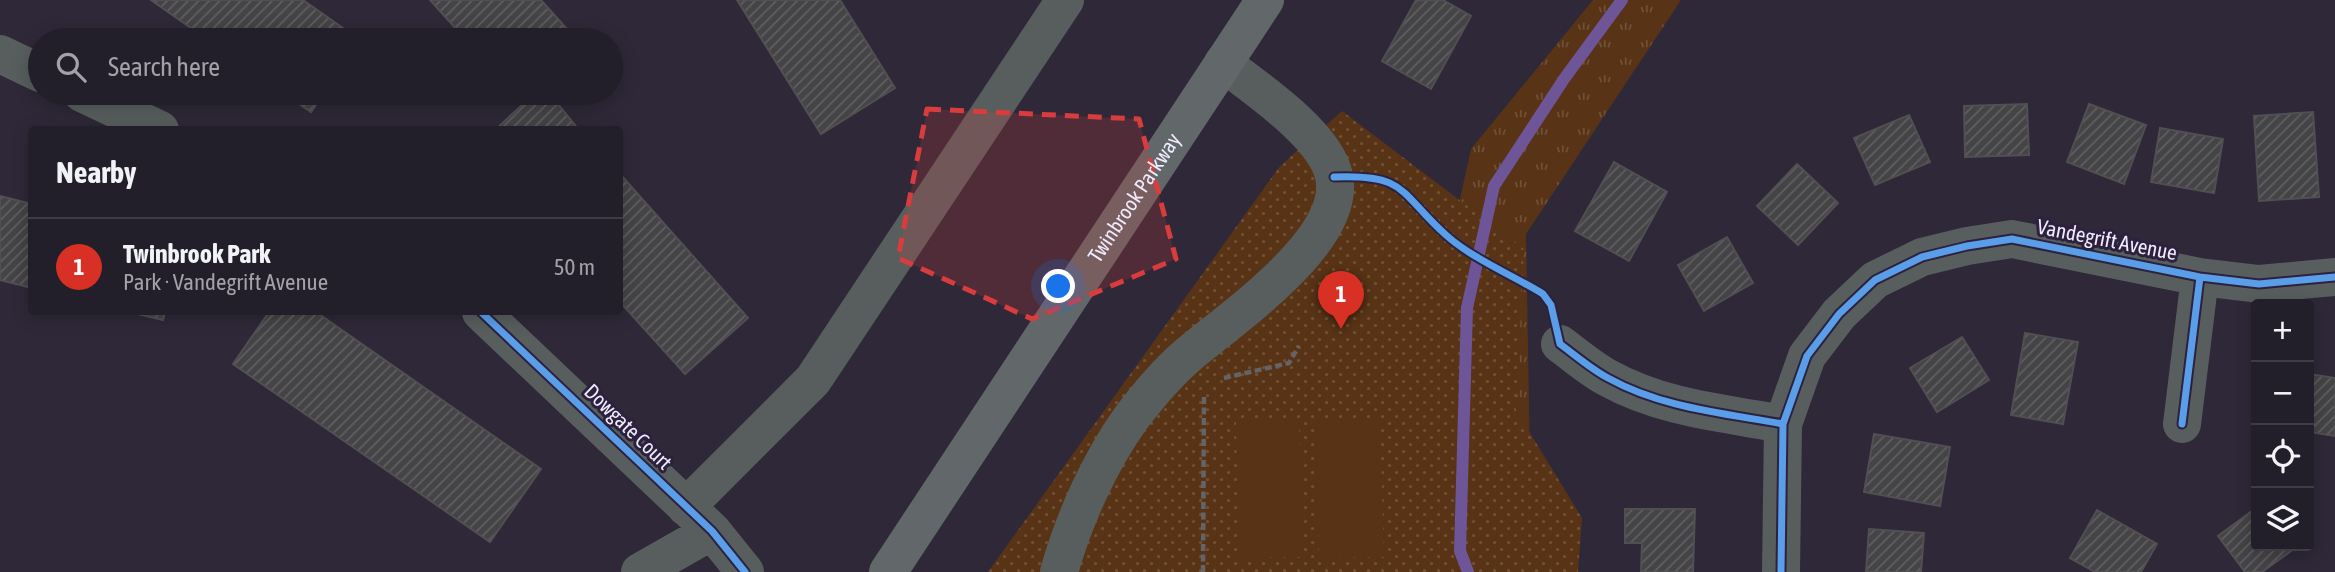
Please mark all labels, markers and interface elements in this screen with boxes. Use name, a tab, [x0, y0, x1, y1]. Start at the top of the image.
search box	[28, 28, 623, 105]
icon: search	[52, 48, 90, 86]
text: Search here	[108, 52, 220, 82]
street label: Twinbrook Parkway	[1082, 128, 1185, 267]
text: Nearby	[56, 155, 136, 189]
street label: Vandegrift Avenue	[2035, 214, 2179, 264]
text: Twinbrook Park	[123, 239, 270, 269]
text: 1	[74, 254, 84, 280]
text: 50 m	[554, 254, 595, 280]
text: Park · Vandegrift Avenue	[123, 269, 328, 295]
your location	[1041, 269, 1075, 303]
pin: 1	[1318, 271, 1364, 329]
map controls	[2251, 299, 2314, 551]
button: +	[2251, 299, 2314, 362]
button: −	[2251, 362, 2314, 425]
street label: Dowgate Court	[580, 379, 677, 474]
button: locate	[2251, 425, 2314, 488]
button: layers	[2251, 488, 2314, 551]

